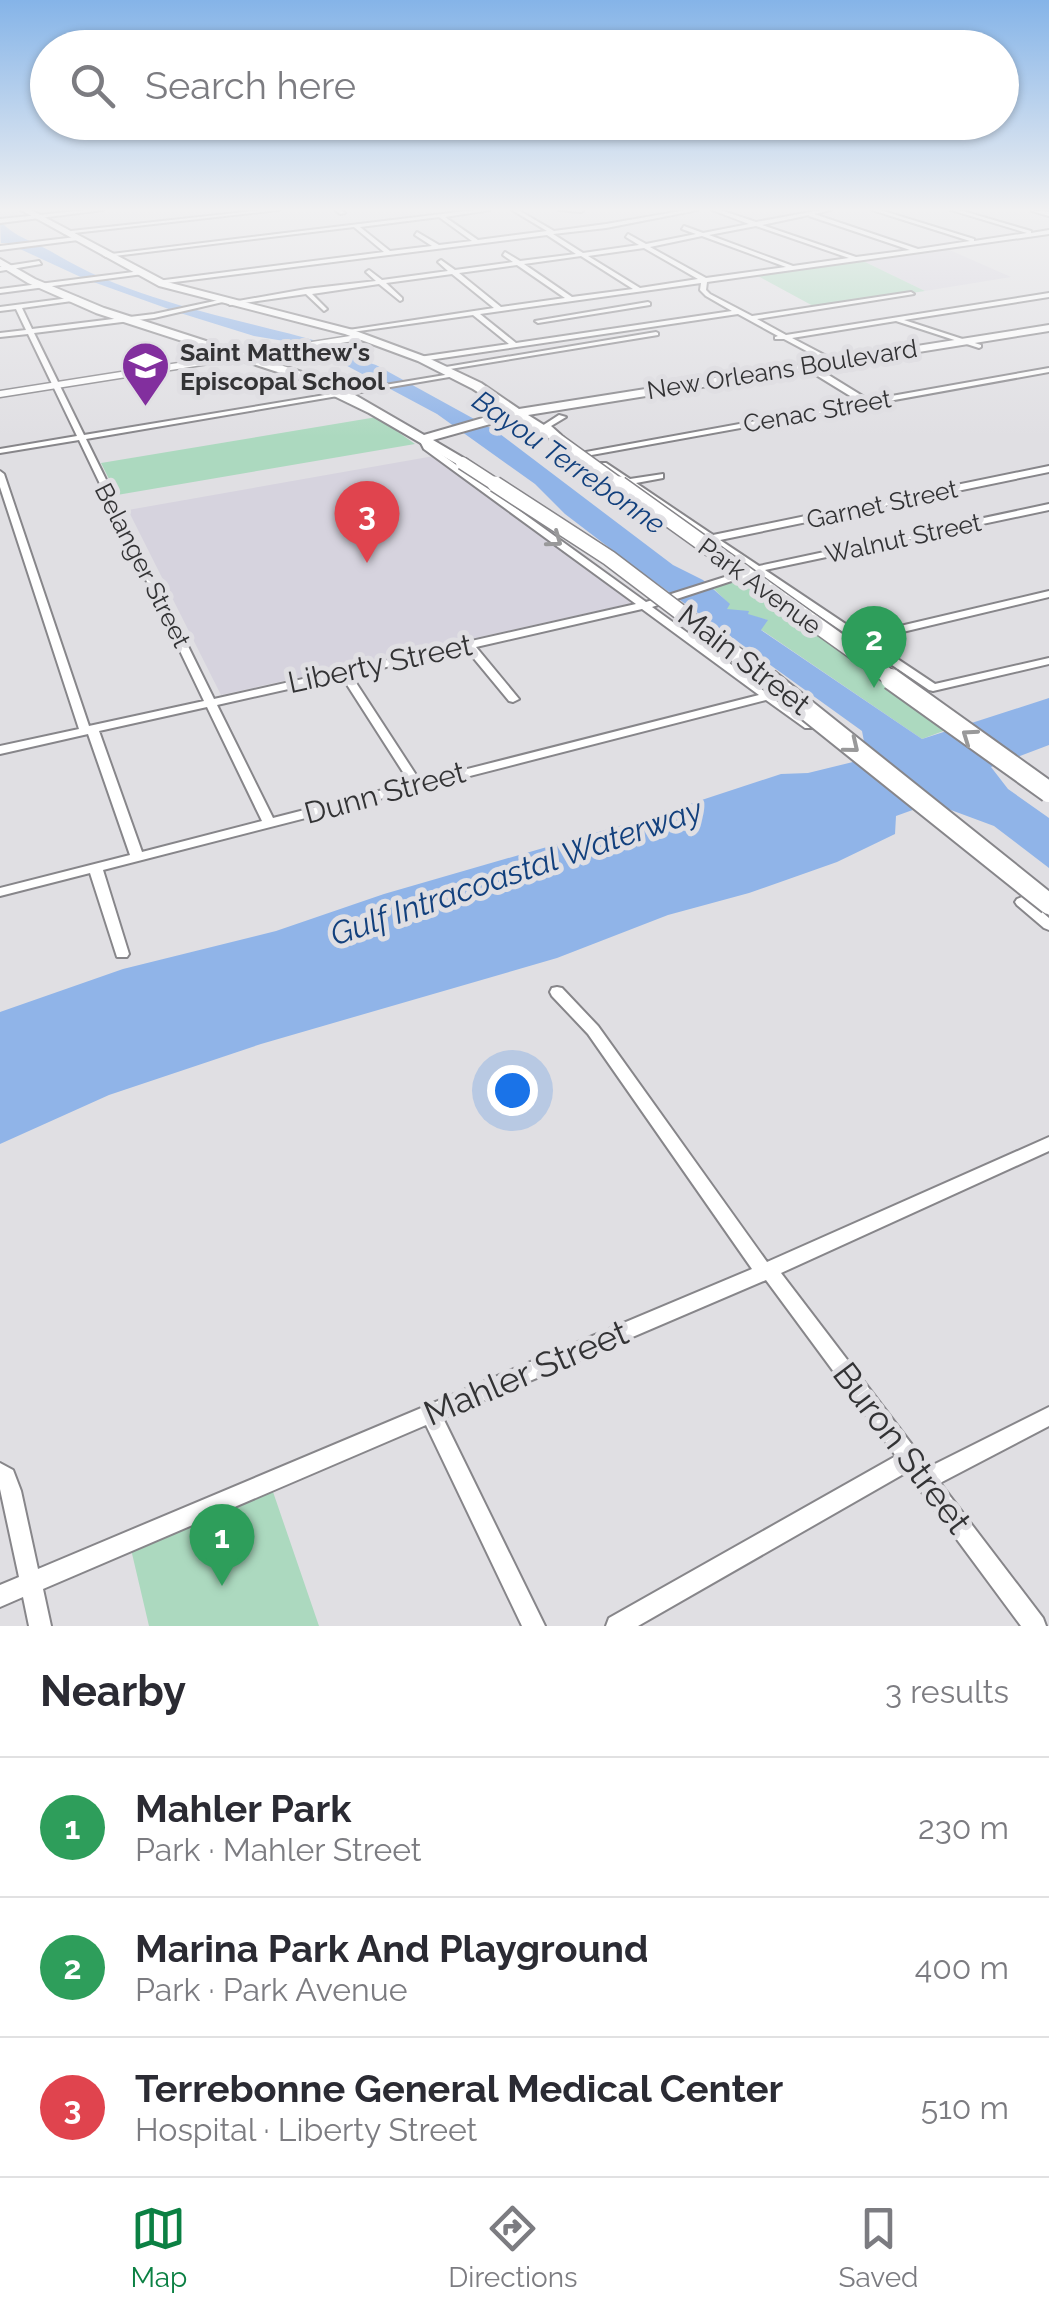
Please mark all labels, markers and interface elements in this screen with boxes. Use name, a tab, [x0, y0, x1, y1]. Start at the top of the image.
search box	[30, 30, 1019, 140]
icon: search	[65, 58, 120, 113]
text: Search here	[145, 63, 356, 108]
street label: New Orleans Boulevard	[645, 333, 919, 405]
place label: Saint Matthew's Episcopal School	[180, 337, 385, 396]
school or university icon: Saint Matthew's Episcopal School	[119, 340, 171, 408]
street label: Cenac Street	[741, 383, 894, 439]
water label: Bayou Terrebonne	[466, 384, 671, 541]
street label: Garnet Street	[804, 473, 961, 535]
street label: Belanger Street	[89, 478, 198, 653]
pin: 3	[334, 480, 400, 563]
street label: Walnut Street	[822, 507, 984, 569]
one-way arrow	[544, 528, 562, 545]
street label: Park Avenue	[693, 531, 827, 641]
street label: Main Street	[672, 597, 817, 722]
pin: 2	[842, 606, 906, 688]
street label: Liberty Street	[285, 627, 475, 700]
one-way arrow	[962, 730, 981, 748]
one-way arrow	[841, 734, 859, 752]
street label: Dunn Street	[301, 754, 469, 831]
water label: Gulf Intracoastal Waterway	[325, 790, 708, 953]
your location	[487, 1065, 538, 1116]
street label: Mahler Street	[418, 1311, 634, 1434]
street label: Buron Street	[825, 1354, 980, 1541]
pin: 1	[190, 1504, 254, 1586]
text: Nearby	[40, 1667, 186, 1716]
text: 3 results	[885, 1673, 1009, 1710]
text: Mahler Park	[135, 1786, 351, 1831]
text: 1	[65, 1809, 80, 1846]
text: 230 m	[918, 1809, 1009, 1846]
text: Park · Mahler Street	[135, 1831, 422, 1868]
text: Marina Park And Playground	[135, 1926, 649, 1971]
text: 2	[63, 1949, 82, 1986]
text: 400 m	[915, 1949, 1009, 1986]
text: Park · Park Avenue	[135, 1971, 408, 2008]
text: Terrebonne General Medical Center	[135, 2066, 783, 2111]
text: 3	[64, 2089, 81, 2126]
text: 510 m	[921, 2089, 1009, 2126]
text: Hospital · Liberty Street	[135, 2111, 477, 2148]
tab: Map	[130, 2201, 187, 2294]
tab: Directions	[448, 2201, 578, 2294]
tab: Saved	[838, 2201, 919, 2294]

